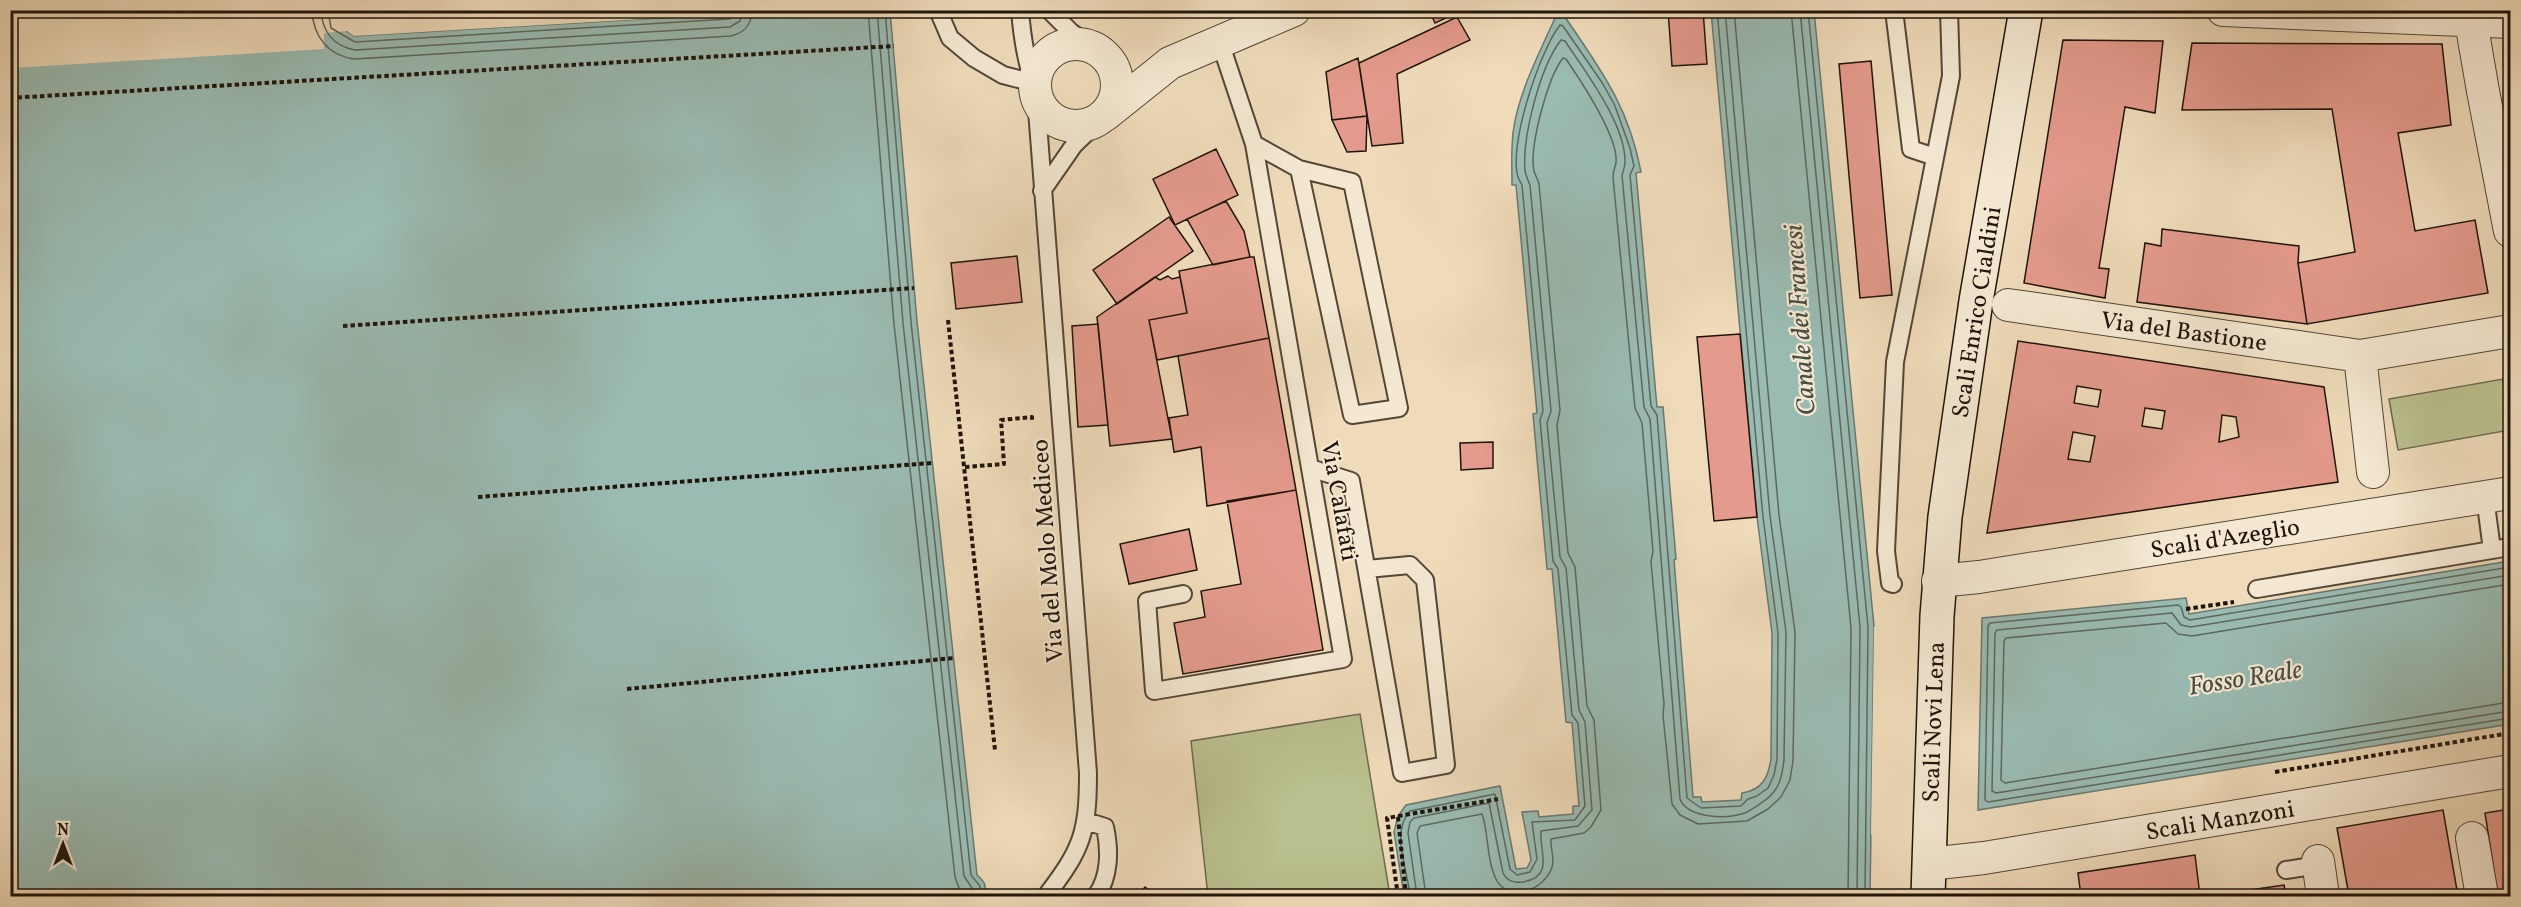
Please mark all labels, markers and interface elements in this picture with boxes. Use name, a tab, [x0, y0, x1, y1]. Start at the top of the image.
street label: Scali Enrico Cialdini	[1944, 204, 2011, 421]
water label: Canale dei Francesi	[1776, 223, 1826, 416]
street label: Via del Bastione	[2098, 304, 2269, 361]
street label: Via del Molo Mediceo	[1024, 438, 1074, 664]
street label: Via Calafati	[1311, 439, 1365, 564]
street label: Scali d'Azeglio	[2148, 511, 2302, 569]
street label: Scali Novi Lena	[1915, 641, 1955, 803]
water label: Fosso Reale	[2186, 652, 2305, 706]
street label: Scali Manzoni	[2144, 793, 2297, 851]
north arrow	[33, 814, 93, 874]
text: N	[57, 820, 69, 842]

